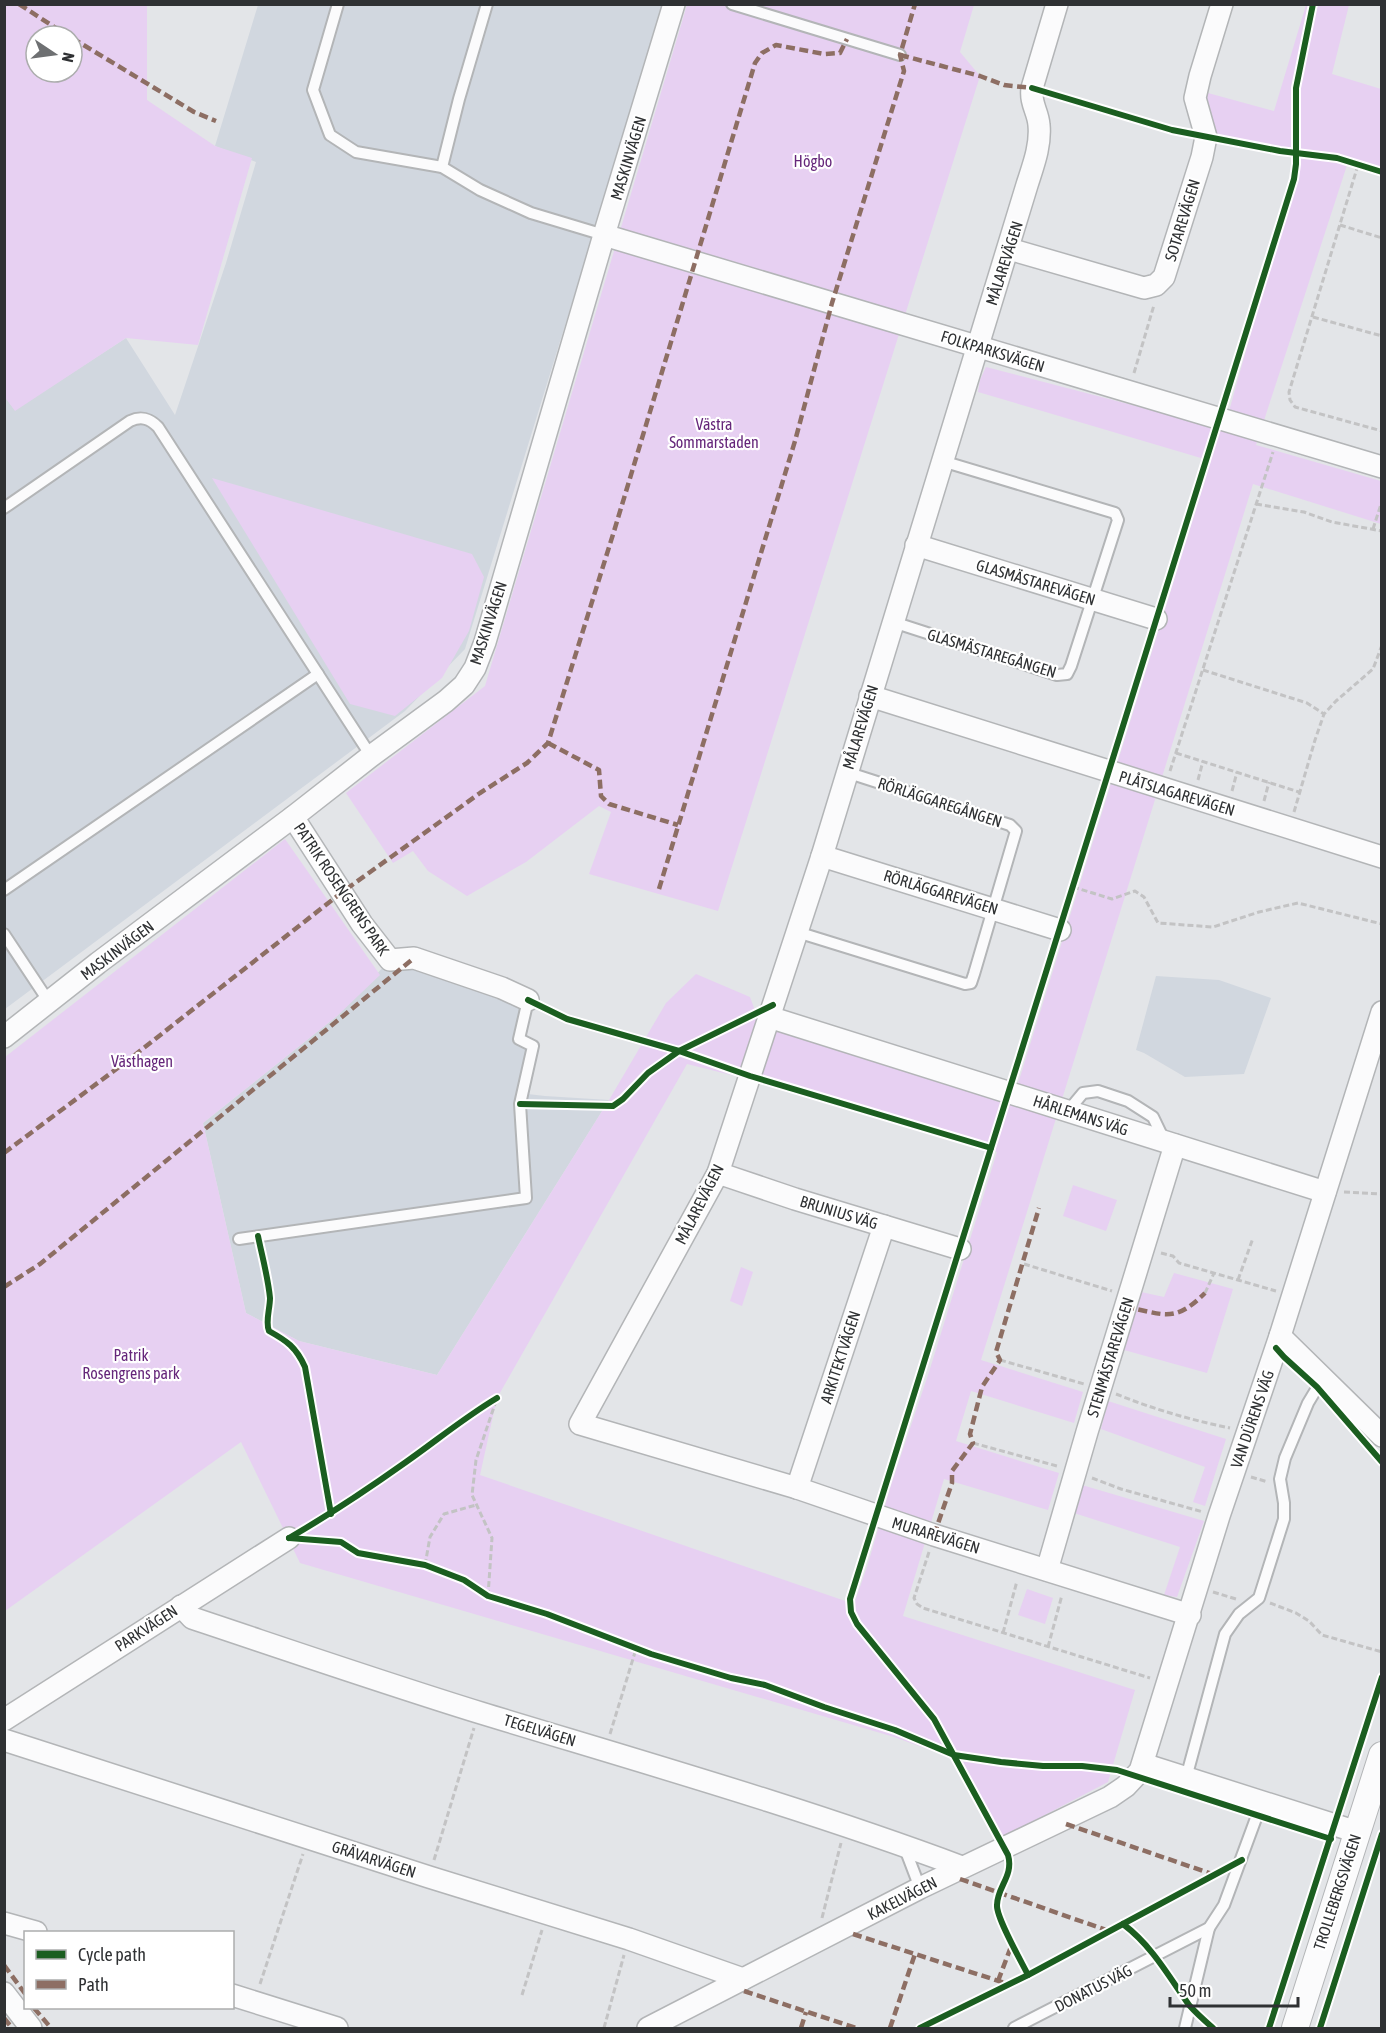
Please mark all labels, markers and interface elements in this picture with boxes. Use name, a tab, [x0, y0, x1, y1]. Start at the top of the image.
north arrow	[24, 24, 84, 84]
text: N	[59, 51, 78, 64]
street label: MASKINVÄGEN	[607, 114, 649, 202]
park label: Högbo	[794, 152, 832, 171]
street label: SOTAREVÄGEN	[1161, 177, 1203, 263]
street label: MÅLAREVÄGEN	[981, 218, 1026, 307]
street label: FOLKPARKSVÄGEN	[939, 327, 1047, 375]
park label: Västra Sommarstaden	[669, 415, 759, 451]
street label: GLASMÄSTAREVÄGEN	[974, 555, 1098, 609]
street label: MASKINVÄGEN	[466, 579, 510, 667]
street label: GLASMÄSTAREGÅNGEN	[925, 624, 1059, 681]
street label: MÅLAREVÄGEN	[838, 682, 881, 771]
street label: PLÅTSLAGAREVÄGEN	[1117, 766, 1237, 819]
street label: RÖRLÄGGAREGÅNGEN	[876, 773, 1005, 831]
street label: PATRIK ROSENGRENS PARK	[291, 819, 393, 959]
street label: RÖRLÄGGAREVÄGEN	[881, 866, 1001, 918]
street label: MASKINVÄGEN	[77, 917, 157, 983]
park label: Västhagen	[111, 1052, 173, 1071]
street label: HÅRLEMANS VÄG	[1031, 1090, 1131, 1139]
street label: MÅLAREVÄGEN	[670, 1160, 727, 1247]
street label: BRUNIUS VÄG	[798, 1192, 880, 1232]
street label: STENMÄSTAREVÄGEN	[1083, 1295, 1137, 1419]
street label: ARKITEKTVÄGEN	[817, 1308, 863, 1406]
park label: Patrik Rosengrens park	[82, 1346, 180, 1383]
street label: VAN DÜRENS VÄG	[1227, 1368, 1277, 1470]
street label: MURAREVÄGEN	[890, 1513, 982, 1557]
street label: PARKVÄGEN	[111, 1601, 181, 1655]
street label: TEGELVÄGEN	[502, 1710, 578, 1750]
street label: TROLLEBERGSVÄGEN	[1310, 1832, 1364, 1952]
street label: GRÄVARVÄGEN	[330, 1837, 418, 1881]
street label: KAKELVÄGEN	[864, 1873, 940, 1923]
legend	[24, 1931, 234, 2009]
text: Cycle path	[78, 1944, 146, 1965]
street label: DONATUS VÄG	[1051, 1961, 1135, 2015]
scale bar	[1170, 1970, 1298, 2008]
text: Path	[78, 1974, 109, 1995]
text: 50 m	[1179, 1980, 1211, 2001]

